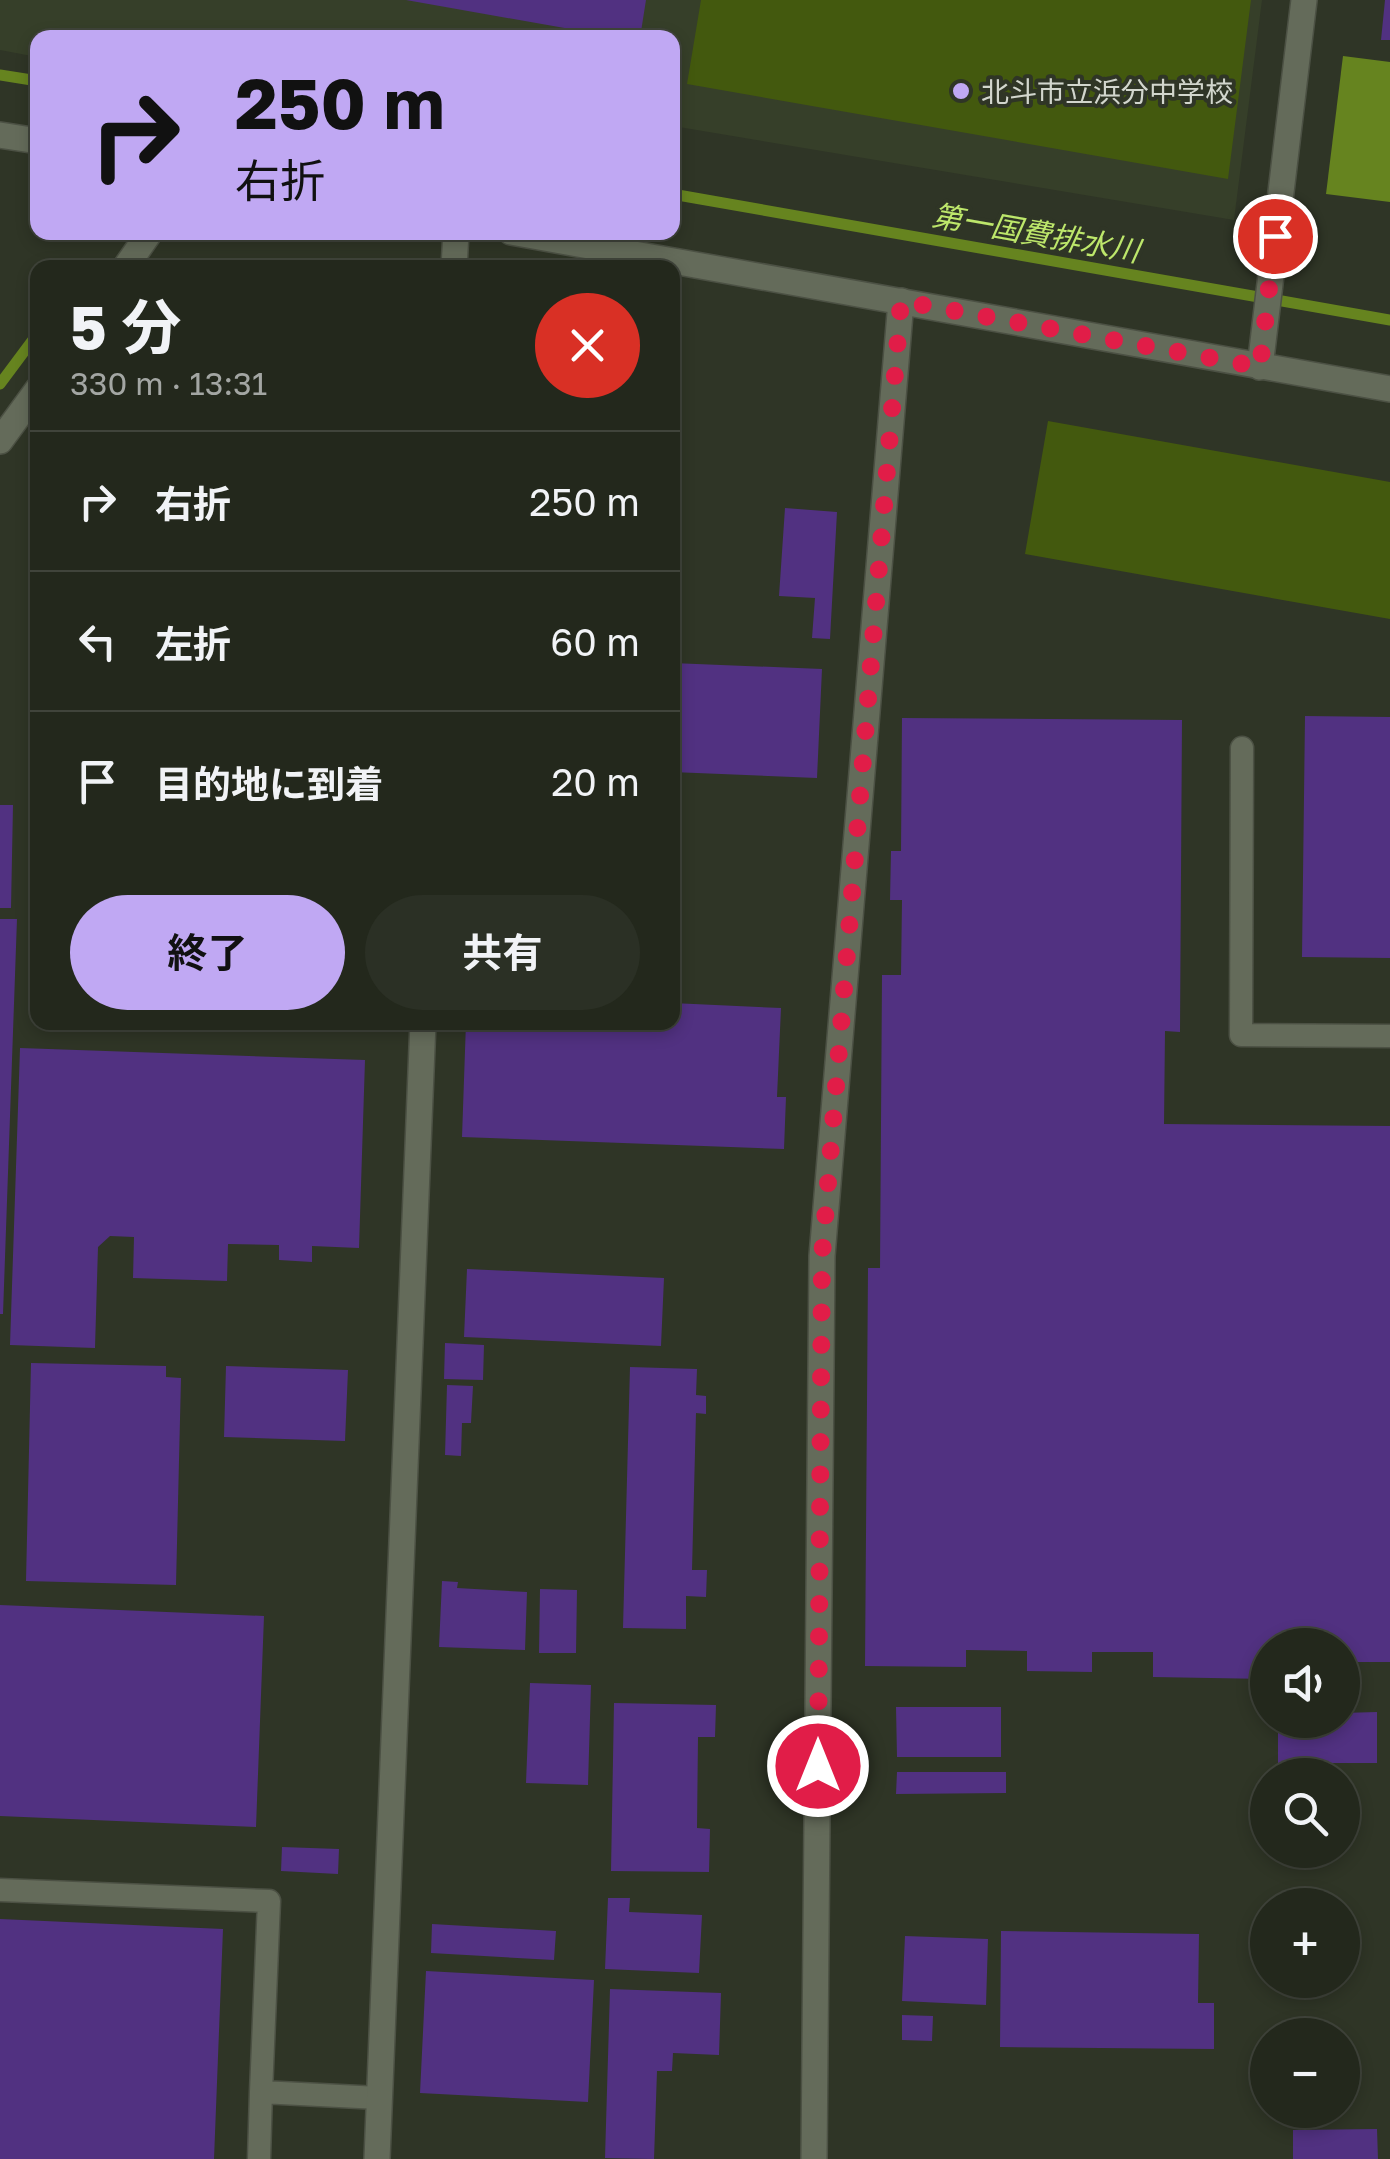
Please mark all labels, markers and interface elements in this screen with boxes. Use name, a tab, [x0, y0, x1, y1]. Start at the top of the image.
text: 250 m	[235, 60, 445, 144]
icon: right	[70, 70, 200, 200]
place label: 北斗市立浜分中学校	[981, 75, 1233, 108]
marker: 北斗市立浜分中学校	[950, 80, 972, 102]
text: 右折	[235, 153, 325, 207]
pin	[1233, 194, 1318, 279]
water label: 第一国費排水川	[929, 197, 1145, 269]
icon: arrive	[1248, 209, 1303, 264]
text: 5 分	[70, 290, 182, 362]
button: close	[535, 293, 640, 398]
text: 330 m · 13:31	[70, 364, 267, 402]
icon: right	[70, 474, 125, 529]
text: 250 m	[529, 479, 640, 524]
text: 右折	[155, 481, 231, 526]
icon: left	[70, 614, 125, 669]
text: 60 m	[550, 619, 640, 664]
text: 左折	[155, 621, 231, 666]
icon: arrive	[70, 754, 125, 809]
text: 20 m	[551, 759, 640, 804]
text: 目的地に到着	[155, 761, 383, 806]
button: 終了	[70, 895, 345, 1010]
button: 共有	[365, 895, 640, 1010]
map controls	[1250, 1628, 1360, 2128]
button: sound	[1250, 1628, 1360, 1738]
position arrow	[766, 1714, 870, 1818]
button: search	[1250, 1758, 1360, 1868]
button: +	[1250, 1888, 1360, 1998]
button: −	[1250, 2018, 1360, 2128]

